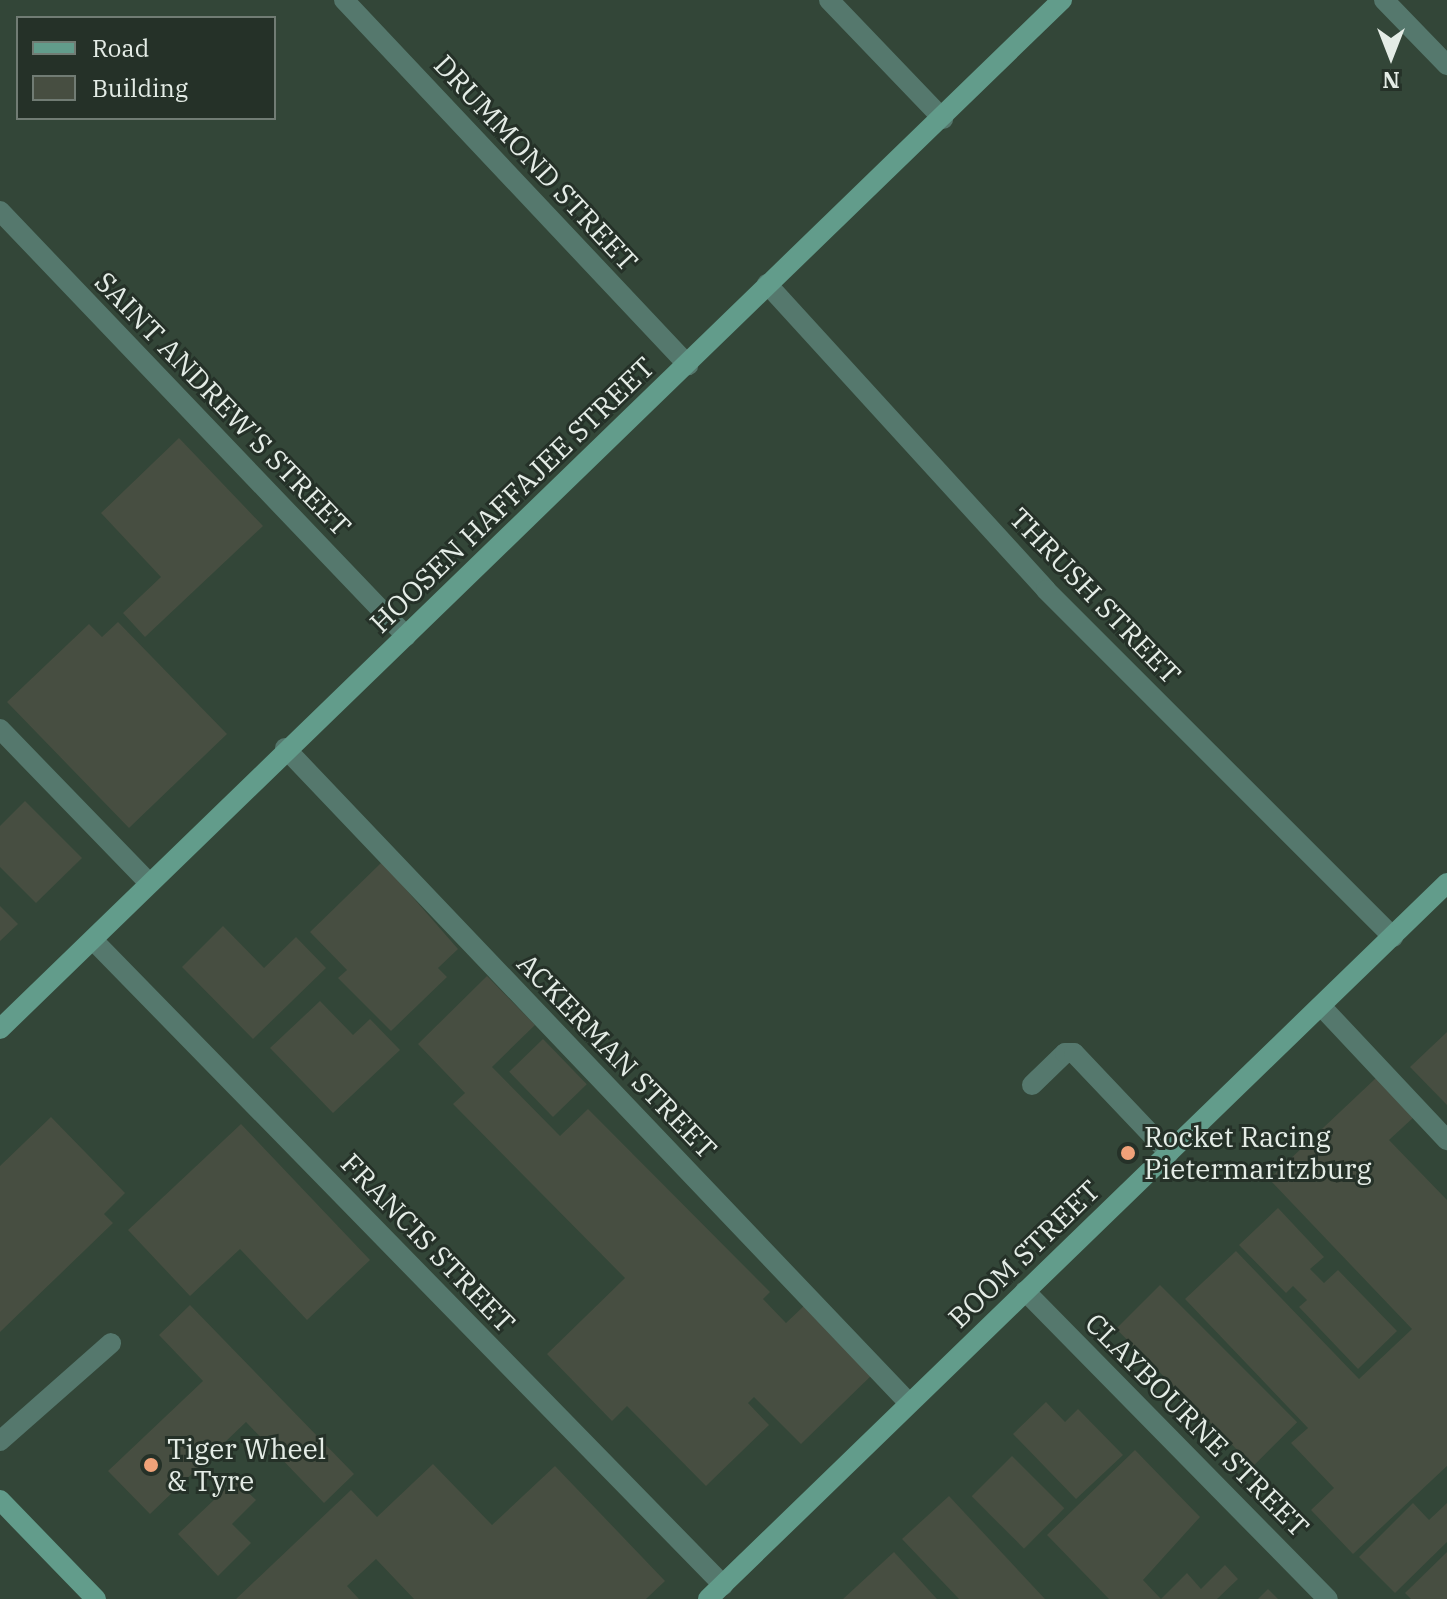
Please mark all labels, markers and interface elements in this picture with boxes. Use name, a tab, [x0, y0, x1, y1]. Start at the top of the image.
legend	[16, 16, 276, 120]
north arrow	[1351, 16, 1431, 96]
text: Road	[92, 32, 149, 64]
street label: DRUMMOND STREET	[427, 48, 645, 278]
text: N	[1382, 66, 1400, 95]
text: Building	[92, 72, 188, 104]
street label: SAINT ANDREW'S STREET	[88, 265, 358, 543]
street label: HOOSEN HAFFAJEE STREET	[363, 350, 661, 640]
street label: THRUSH STREET	[1002, 501, 1188, 691]
street label: ACKERMAN STREET	[510, 946, 724, 1166]
place label: Rocket Racing Pietermaritzburg	[1144, 1120, 1372, 1186]
marker: Rocket Racing Pietermaritzburg	[1119, 1144, 1137, 1162]
street label: FRANCIS STREET	[334, 1147, 522, 1339]
street label: BOOM STREET	[941, 1173, 1107, 1335]
street label: CLAYBOURNE STREET	[1078, 1306, 1316, 1544]
place label: Tiger Wheel & Tyre	[167, 1432, 326, 1498]
marker: Tiger Wheel & Tyre	[142, 1456, 160, 1474]

